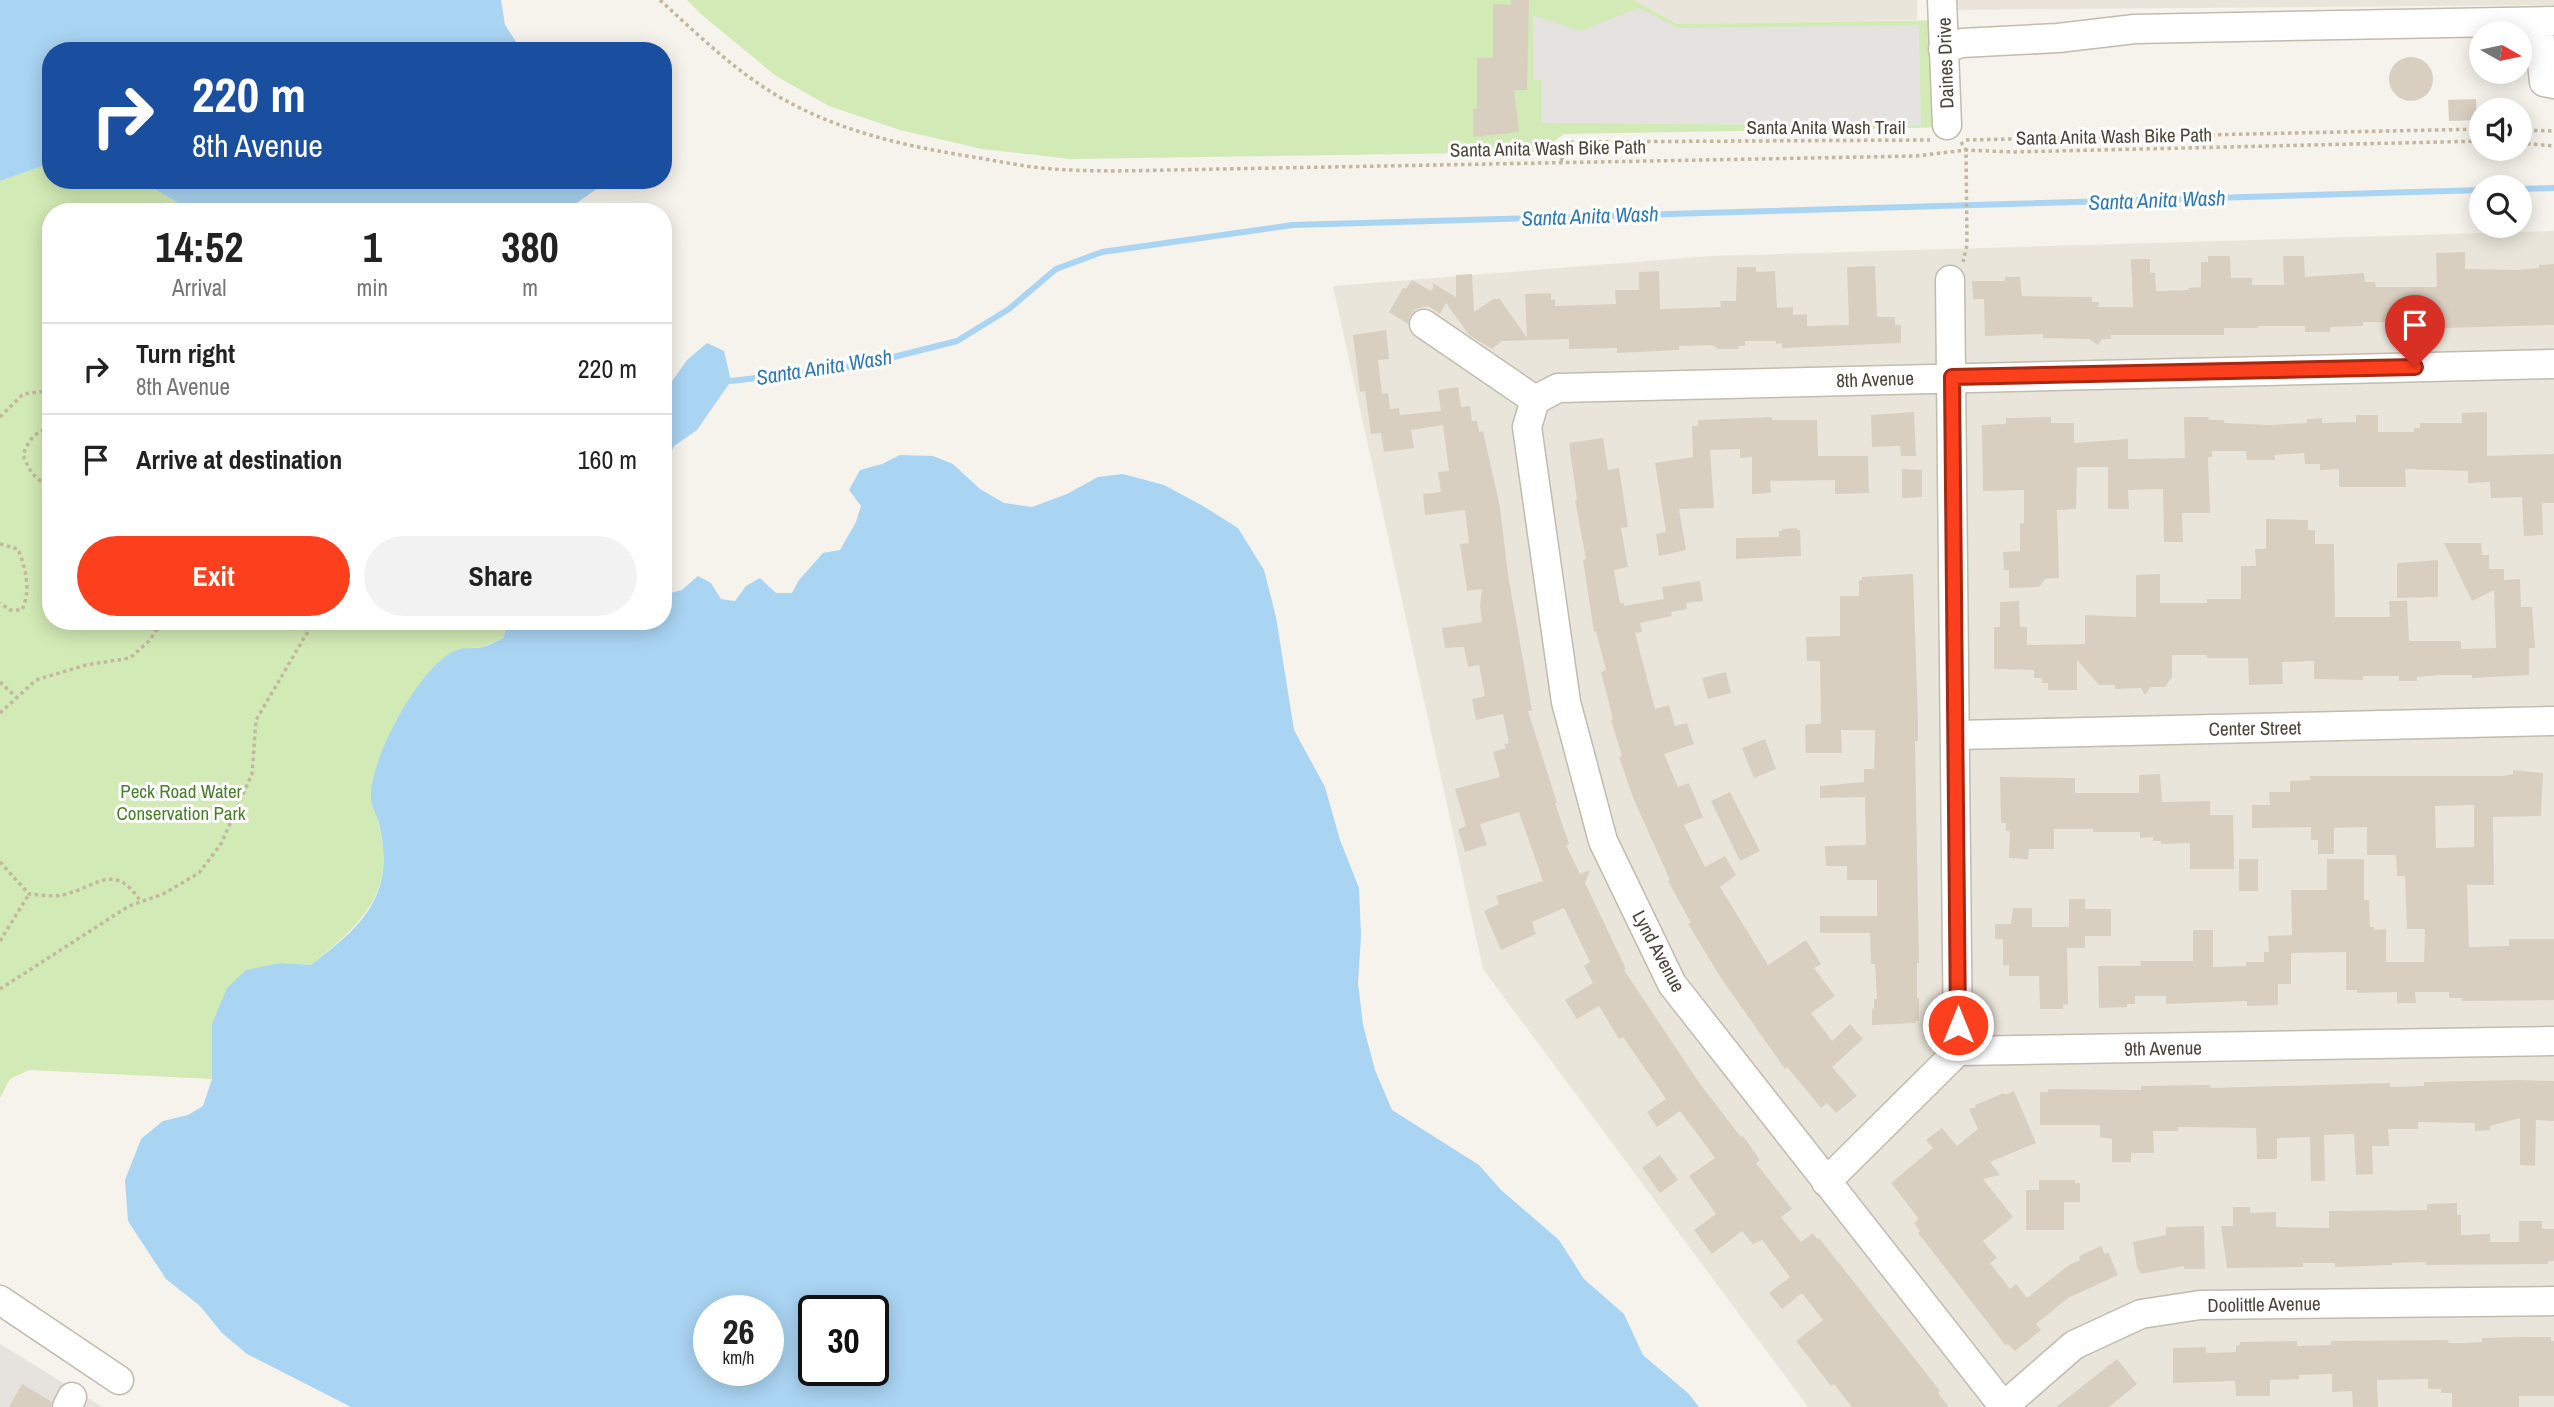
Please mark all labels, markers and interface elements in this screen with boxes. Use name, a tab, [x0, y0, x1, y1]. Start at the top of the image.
street label: Daines Drive	[1930, 17, 1960, 109]
north arrow	[2469, 21, 2532, 84]
map controls	[2469, 21, 2532, 238]
text: 220 m	[192, 61, 306, 127]
icon: right	[77, 70, 168, 161]
button: sound	[2469, 98, 2532, 161]
street label: Santa Anita Wash Trail	[1747, 114, 1905, 140]
street label: Santa Anita Wash Bike Path	[2016, 121, 2212, 151]
text: 8th Avenue	[192, 124, 323, 167]
street label: Santa Anita Wash Bike Path	[1450, 133, 1646, 163]
button: search	[2469, 175, 2532, 238]
water label: Santa Anita Wash	[2088, 183, 2226, 217]
water label: Santa Anita Wash	[1521, 199, 1659, 233]
text: 14:52	[155, 219, 243, 275]
text: 1	[363, 219, 382, 275]
text: 380	[501, 219, 559, 275]
text: Arrival	[172, 272, 227, 303]
text: min	[357, 272, 388, 303]
text: m	[522, 272, 538, 303]
pin	[2385, 295, 2445, 367]
icon: arrive	[2396, 306, 2434, 344]
text: Turn right	[136, 336, 235, 371]
water label: Santa Anita Wash	[754, 342, 894, 392]
icon: right	[77, 350, 115, 388]
text: 220 m	[578, 351, 637, 386]
street label: 8th Avenue	[1836, 365, 1914, 393]
text: 8th Avenue	[136, 371, 230, 402]
icon: arrive	[77, 441, 115, 479]
text: Arrive at destination	[136, 442, 342, 477]
text: 160 m	[578, 442, 637, 477]
button: Exit	[77, 536, 350, 616]
button: Share	[364, 536, 637, 616]
street label: Center Street	[2208, 714, 2302, 742]
park label: Peck Road Water Conservation Park	[116, 778, 246, 826]
street label: Lynd Avenue	[1627, 905, 1691, 997]
position arrow	[1921, 988, 1995, 1062]
street label: 9th Avenue	[2124, 1034, 2202, 1062]
street label: Doolittle Avenue	[2207, 1290, 2321, 1318]
speed limit sign: 30	[798, 1295, 889, 1386]
text: 26	[723, 1308, 754, 1355]
text: km/h	[723, 1345, 755, 1370]

